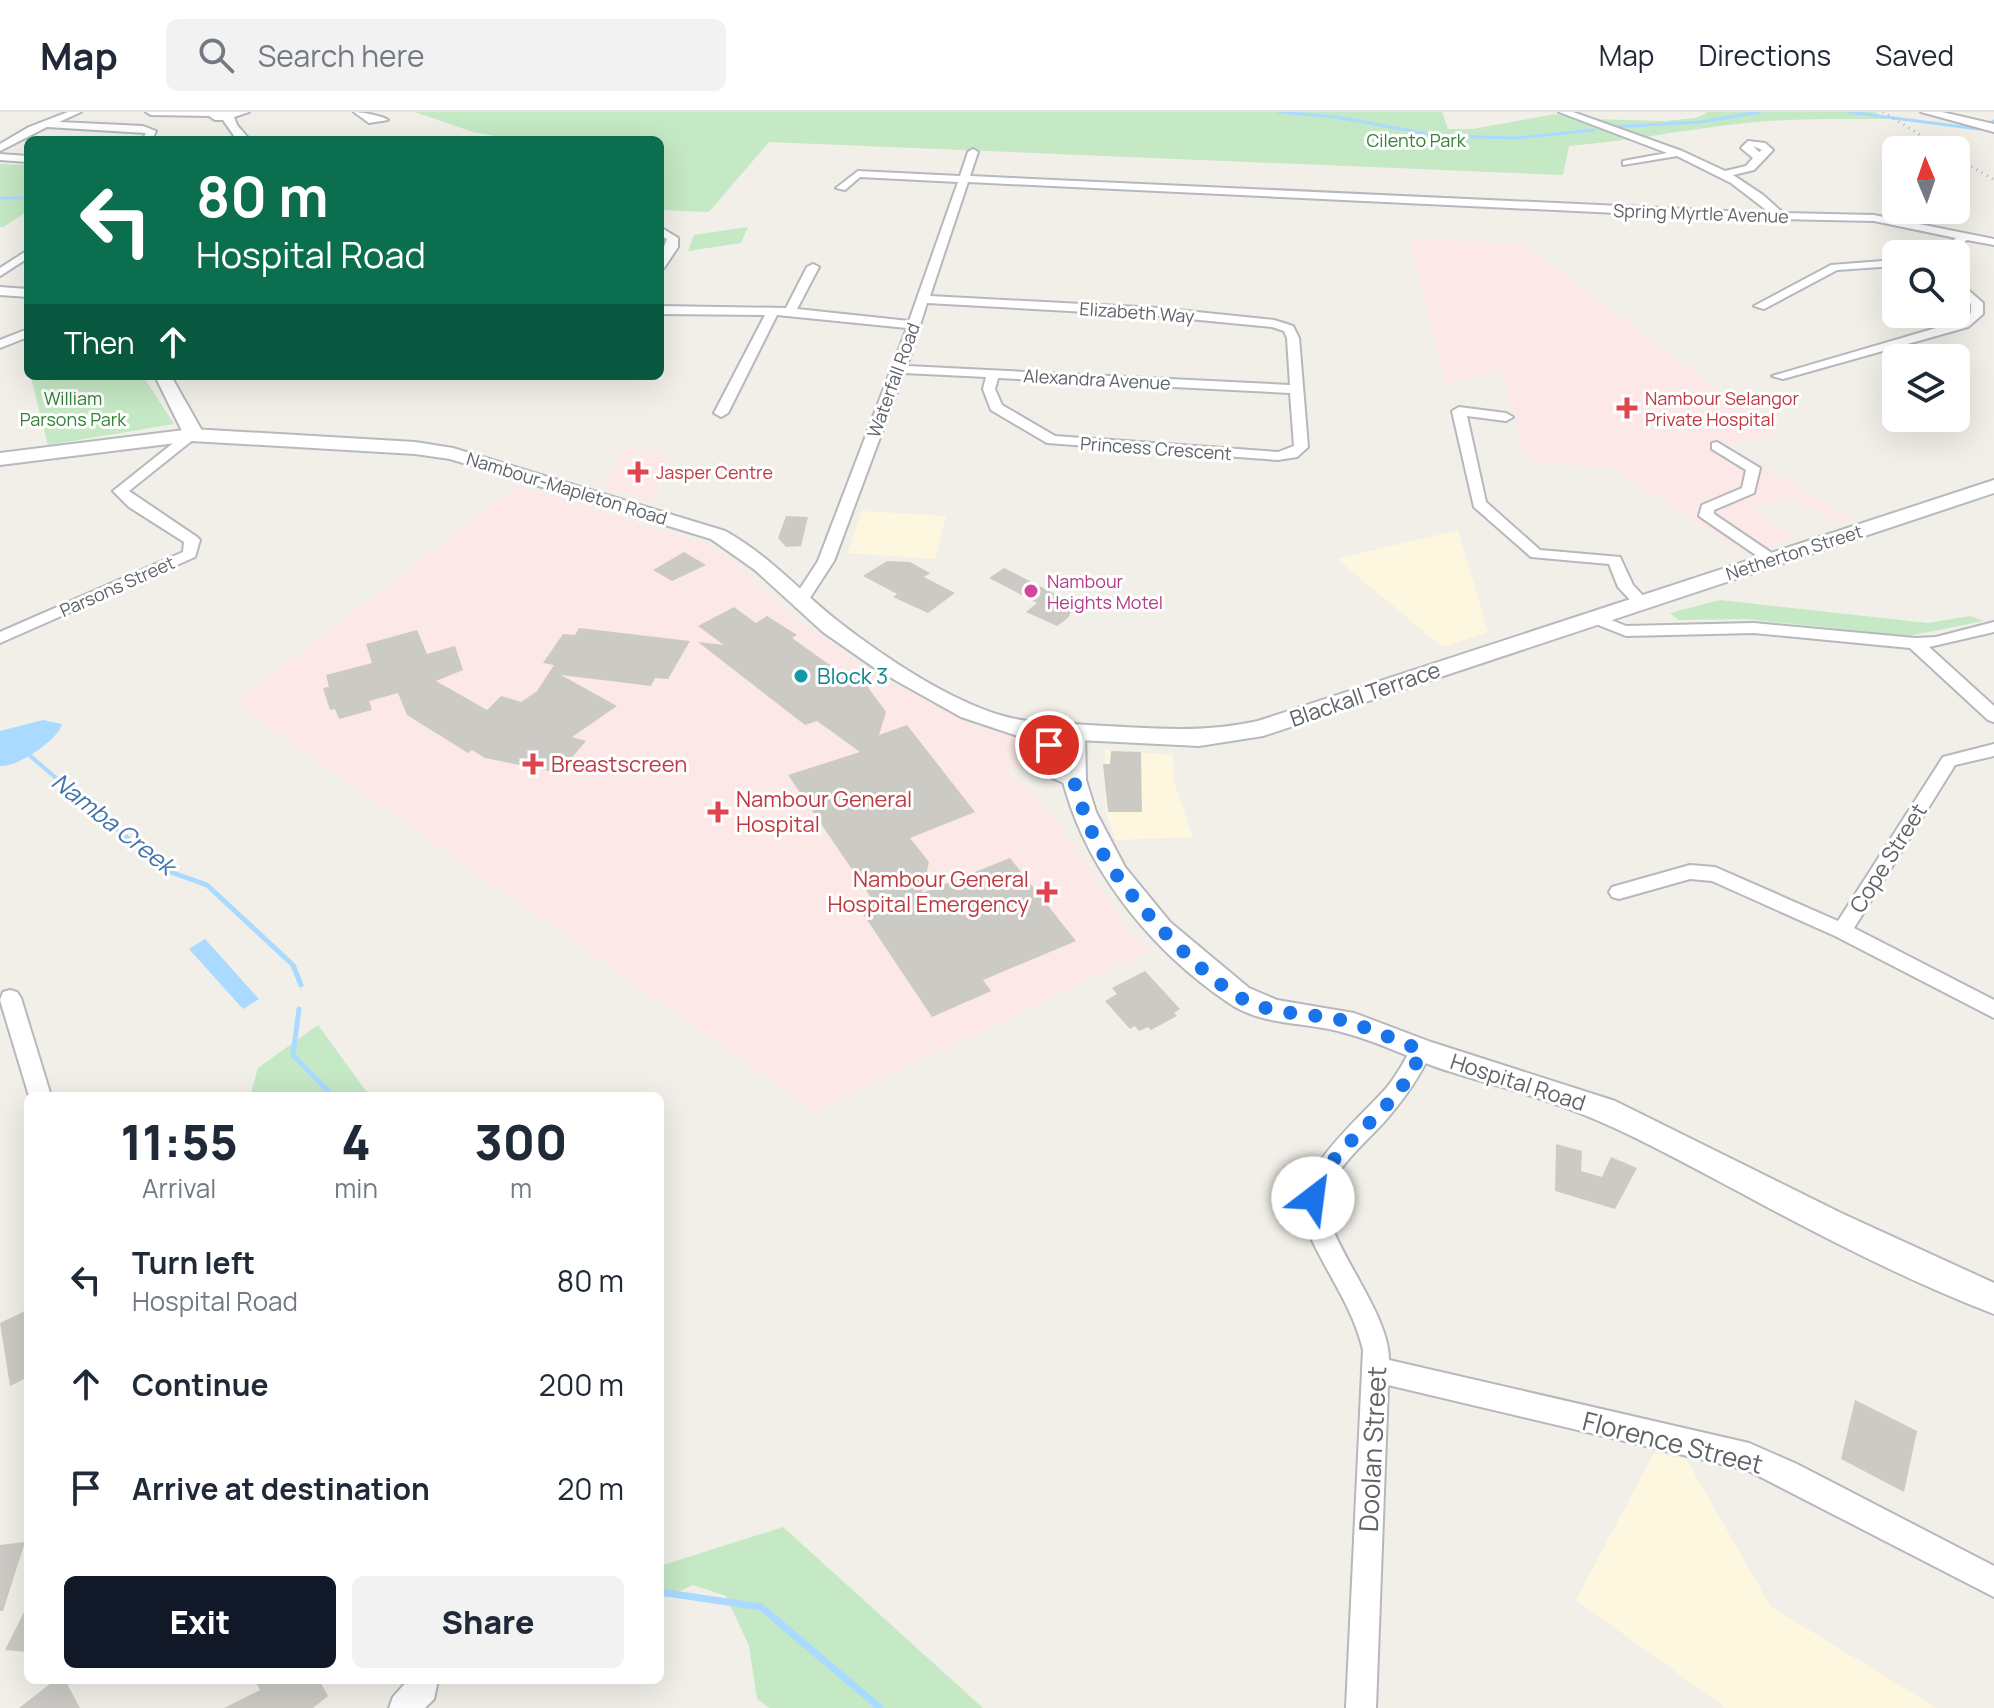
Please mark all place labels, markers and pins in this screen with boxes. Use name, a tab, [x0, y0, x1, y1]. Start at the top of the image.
place label: Nambour Selangor Private Hospital	[1645, 386, 1799, 431]
marker: Nambour Selangor Private Hospital	[1616, 397, 1638, 419]
place label: Jasper Centre	[656, 460, 773, 484]
marker: Jasper Centre	[627, 461, 649, 483]
place label: Nambour Heights Motel	[1047, 569, 1163, 614]
marker: Nambour Heights Motel	[1022, 582, 1040, 600]
place label: Block 3	[817, 661, 888, 691]
marker: Block 3	[792, 667, 810, 685]
pin	[1015, 711, 1083, 779]
place label: Breastscreen	[551, 749, 687, 779]
marker: Breastscreen	[522, 753, 544, 775]
place label: Nambour General Hospital	[736, 784, 912, 839]
marker: Nambour General Hospital	[707, 801, 729, 823]
place label: Nambour General Hospital Emergency	[827, 864, 1029, 919]
marker: Nambour General Hospital Emergency	[1036, 881, 1058, 903]

